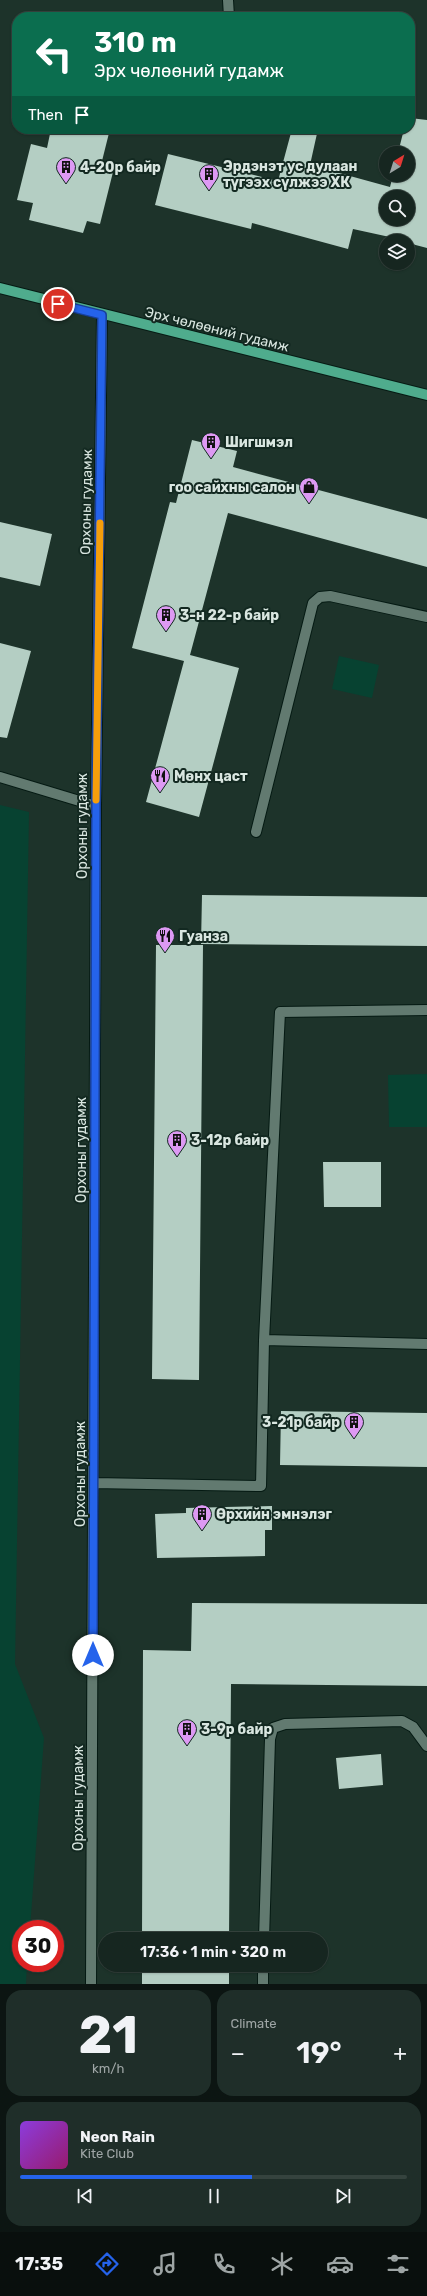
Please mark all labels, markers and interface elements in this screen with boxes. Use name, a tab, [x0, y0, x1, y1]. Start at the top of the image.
text: 310 m	[94, 26, 177, 59]
icon: left	[28, 28, 80, 80]
text: Эрх чөлөөний гудамж	[94, 60, 284, 82]
icon: arrive	[71, 104, 93, 126]
text: Then	[28, 106, 63, 124]
north arrow	[379, 146, 415, 182]
map controls	[379, 146, 415, 270]
building icon: 4-20р байр	[55, 156, 77, 184]
place label: Эрдэнэт ус дулаан түгээх сүлжээ ХК	[223, 158, 357, 191]
place label: 4-20р байр	[80, 159, 161, 176]
building icon: Эрдэнэт ус дулаан түгээх сүлжээ ХК	[198, 163, 220, 191]
button: search	[379, 190, 415, 226]
button: layers	[379, 234, 415, 270]
pin	[41, 287, 75, 321]
icon: arrive	[47, 293, 69, 315]
street label: Эрх чөлөөний гудамж	[143, 303, 291, 356]
building icon: Шигшмэл	[200, 431, 222, 459]
place label: Шигшмэл	[225, 434, 293, 451]
street label: Орхоны гудамж	[77, 449, 96, 555]
shop icon: гоо сайхны салон	[298, 476, 320, 504]
place label: гоо сайхны салон	[169, 479, 295, 496]
building icon: 3-н 22-р байр	[155, 604, 177, 632]
place label: 3-н 22-р байр	[180, 607, 279, 624]
restaurant icon: Мөнх цаст	[149, 765, 171, 793]
place label: Мөнх цаст	[174, 768, 248, 785]
street label: Орхоны гудамж	[74, 773, 91, 879]
restaurant icon: Гуанза	[154, 925, 176, 953]
place label: Гуанза	[179, 928, 228, 945]
street label: Орхоны гудамж	[73, 1097, 90, 1203]
building icon: 3-12р байр	[166, 1129, 188, 1157]
place label: 3-12р байр	[191, 1132, 269, 1149]
building icon: 3-21р байр	[343, 1411, 365, 1439]
place label: 3-21р байр	[262, 1414, 340, 1431]
street label: Орхоны гудамж	[72, 1421, 89, 1527]
building icon: Өрхийн эмнэлэг	[191, 1503, 213, 1531]
place label: Өрхийн эмнэлэг	[216, 1506, 333, 1523]
position arrow	[72, 1634, 114, 1676]
building icon: 3-9р байр	[176, 1718, 198, 1746]
place label: 3-9р байр	[201, 1721, 272, 1738]
street label: Орхоны гудамж	[70, 1745, 87, 1851]
speed limit sign: 30	[12, 1920, 64, 1972]
text: 17:36 · 1 min · 320 m	[140, 1943, 286, 1961]
text: 21	[78, 2004, 138, 2066]
text: Climate	[231, 2016, 277, 2031]
text: 19°	[296, 2035, 342, 2071]
text: −	[231, 2040, 245, 2067]
text: +	[393, 2040, 407, 2067]
text: km/h	[92, 2061, 124, 2076]
text: Neon Rain	[80, 2128, 155, 2146]
text: Kite Club	[80, 2146, 134, 2161]
icon: previous	[74, 2185, 96, 2207]
icon: pause	[203, 2185, 225, 2207]
icon: next	[332, 2185, 354, 2207]
icon: directions	[93, 2250, 121, 2278]
icon: music	[151, 2250, 179, 2278]
icon: phone	[210, 2250, 238, 2278]
icon: climate	[268, 2250, 296, 2278]
icon: car	[326, 2250, 354, 2278]
icon: filters	[384, 2250, 412, 2278]
text: 17:35	[15, 2253, 63, 2275]

